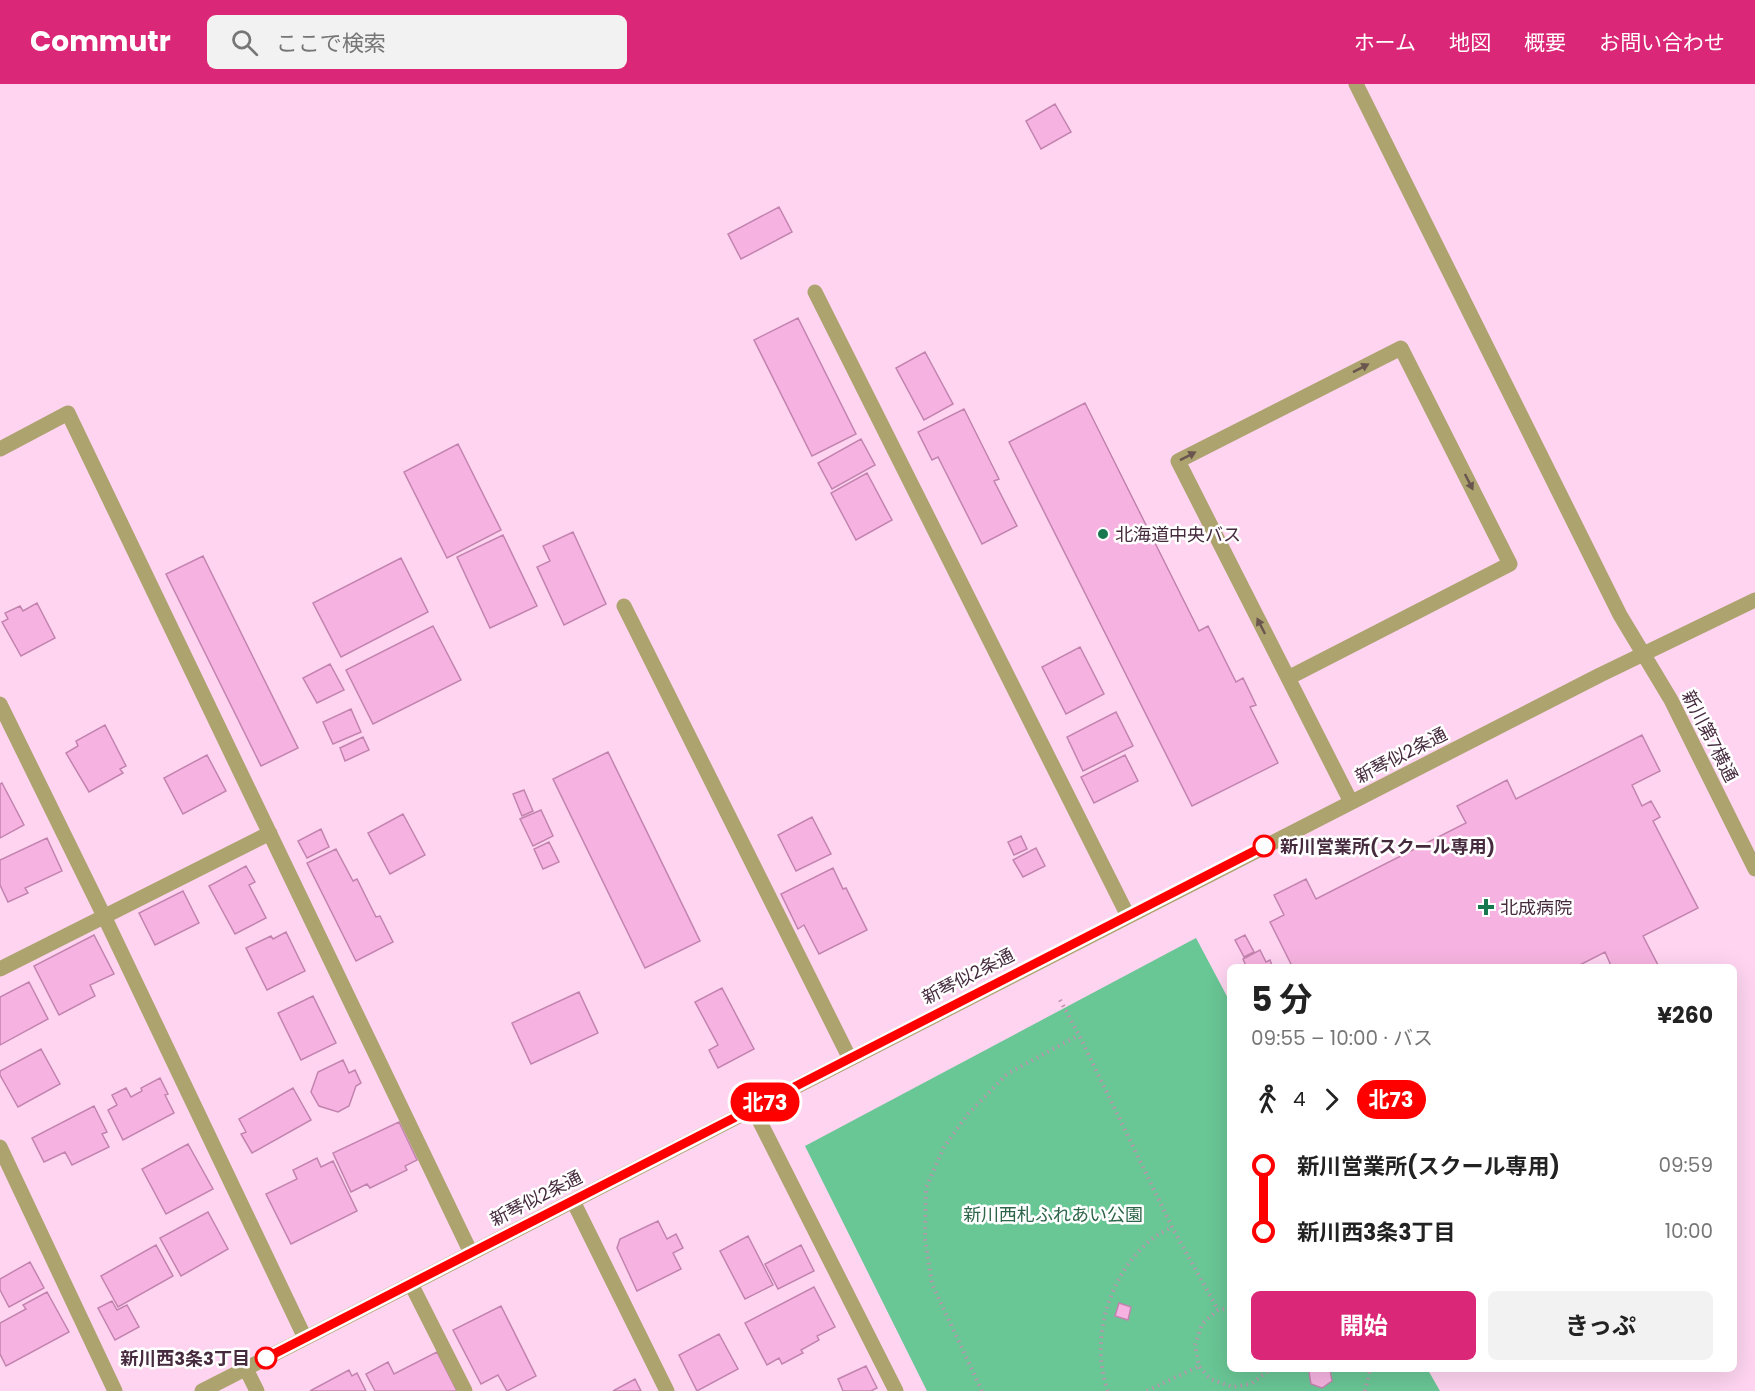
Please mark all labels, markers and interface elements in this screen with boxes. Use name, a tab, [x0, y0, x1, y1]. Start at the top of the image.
search box	[207, 15, 627, 69]
text: Commutr	[30, 22, 171, 61]
icon: search	[228, 26, 261, 59]
text: ここで検索	[276, 28, 386, 59]
text: ホーム	[1354, 28, 1416, 57]
text: 地図	[1449, 28, 1491, 57]
text: 概要	[1524, 28, 1566, 57]
text: お問い合わせ	[1599, 28, 1725, 57]
one-way arrow	[1353, 363, 1370, 373]
one-way arrow	[1179, 452, 1196, 461]
one-way arrow	[1464, 474, 1474, 491]
place label: 北海道中央バス	[1115, 522, 1241, 547]
marker: 北海道中央バス	[1096, 527, 1110, 541]
one-way arrow	[1256, 617, 1266, 634]
street label: 新川第7横通	[1676, 686, 1744, 786]
street label: 新琴似2条通	[1351, 721, 1451, 789]
place label: 新川営業所(スクール専用)	[1280, 834, 1495, 859]
marker: 新川営業所(スクール専用)	[1253, 835, 1275, 857]
place label: 北成病院	[1500, 895, 1572, 920]
marker: 北成病院	[1477, 898, 1495, 916]
street label: 新琴似2条通	[918, 942, 1018, 1010]
text: 5 分	[1251, 976, 1312, 1023]
text: ¥260	[1657, 1000, 1713, 1031]
text: 09:55 – 10:00 · バス	[1251, 1024, 1433, 1052]
line badge: 北73	[730, 1082, 800, 1122]
icon: walk	[1251, 1083, 1284, 1116]
icon: forward	[1315, 1083, 1348, 1116]
text: 4	[1293, 1085, 1306, 1113]
text: 北73	[1369, 1085, 1414, 1114]
text: 北73	[743, 1088, 787, 1117]
text: 新川営業所(スクール専用)	[1297, 1151, 1560, 1182]
text: 09:59	[1658, 1151, 1713, 1179]
street label: 新琴似2条通	[486, 1164, 586, 1232]
park label: 新川西札ふれあい公園	[963, 1202, 1143, 1227]
text: 新川西3条3丁目	[1297, 1217, 1456, 1248]
text: 10:00	[1665, 1217, 1713, 1245]
button: 開始	[1251, 1291, 1476, 1360]
button: きっぷ	[1488, 1291, 1713, 1360]
place label: 新川西3条3丁目	[120, 1346, 250, 1371]
marker: 新川西3条3丁目	[255, 1347, 277, 1369]

